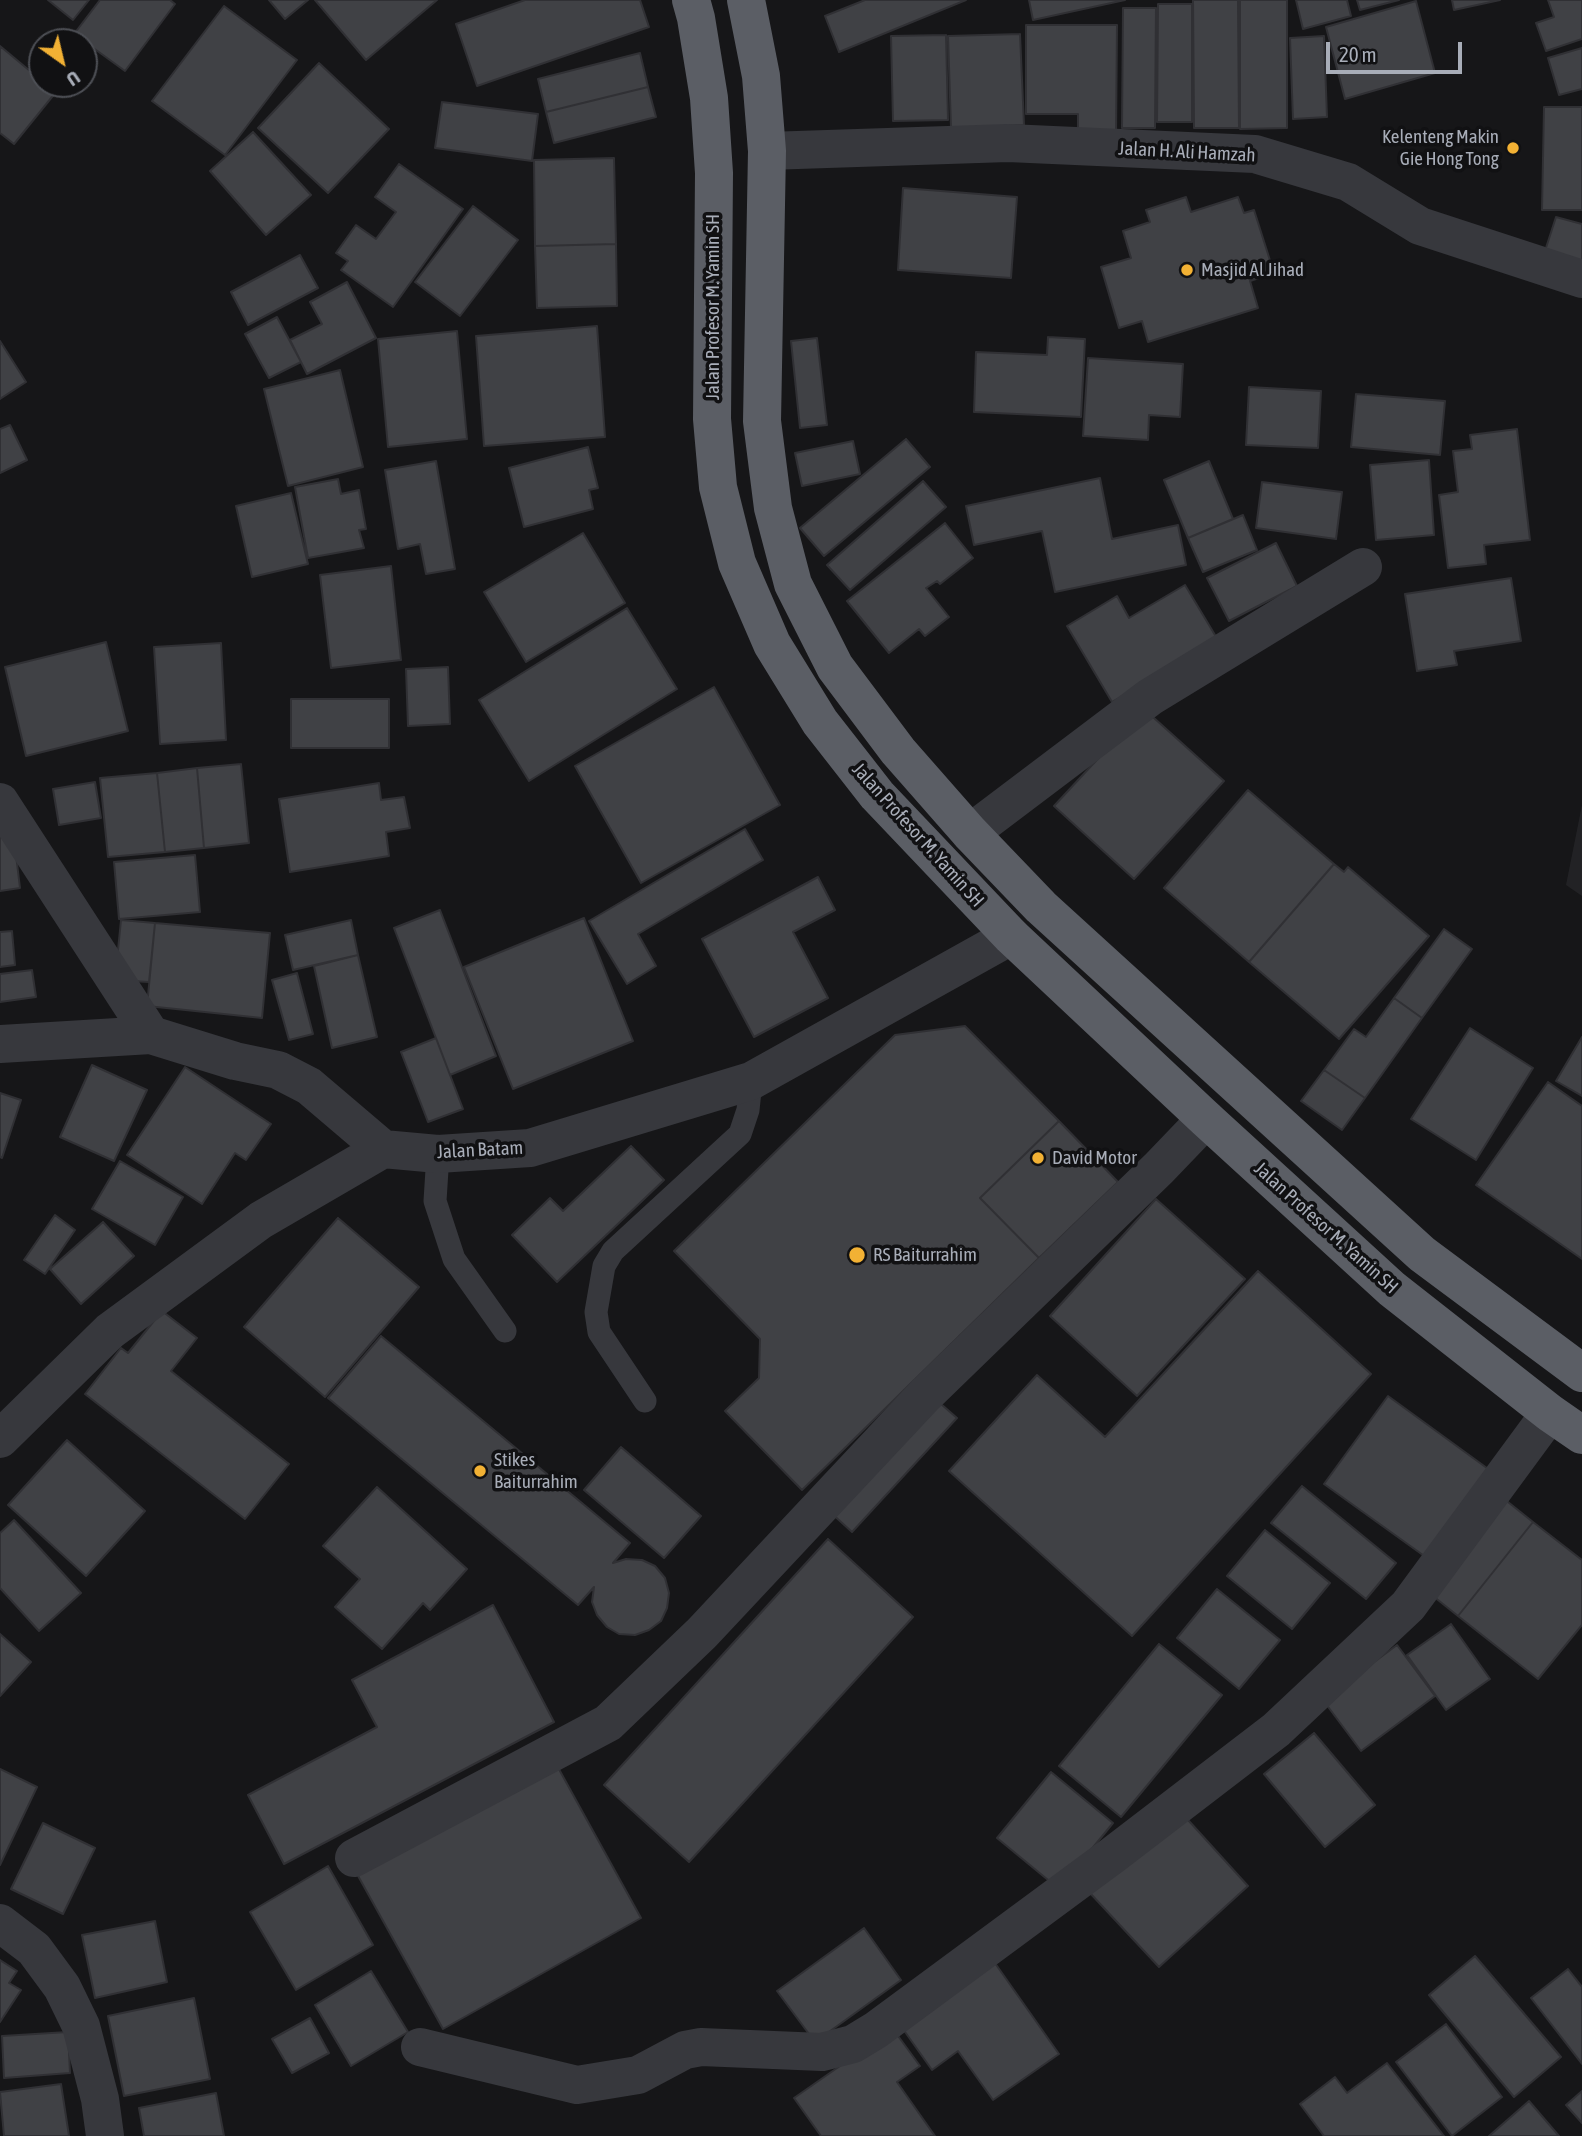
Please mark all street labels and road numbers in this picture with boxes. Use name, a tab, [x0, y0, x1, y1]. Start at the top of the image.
street label: Jalan H. Ali Hamzah	[1118, 137, 1256, 167]
street label: Jalan Profesor M. Yamin SH	[702, 214, 724, 400]
street label: Jalan Profesor M. Yamin SH	[847, 758, 989, 912]
street label: Jalan Batam	[436, 1136, 524, 1164]
street label: Jalan Profesor M. Yamin SH	[1249, 1157, 1403, 1299]

